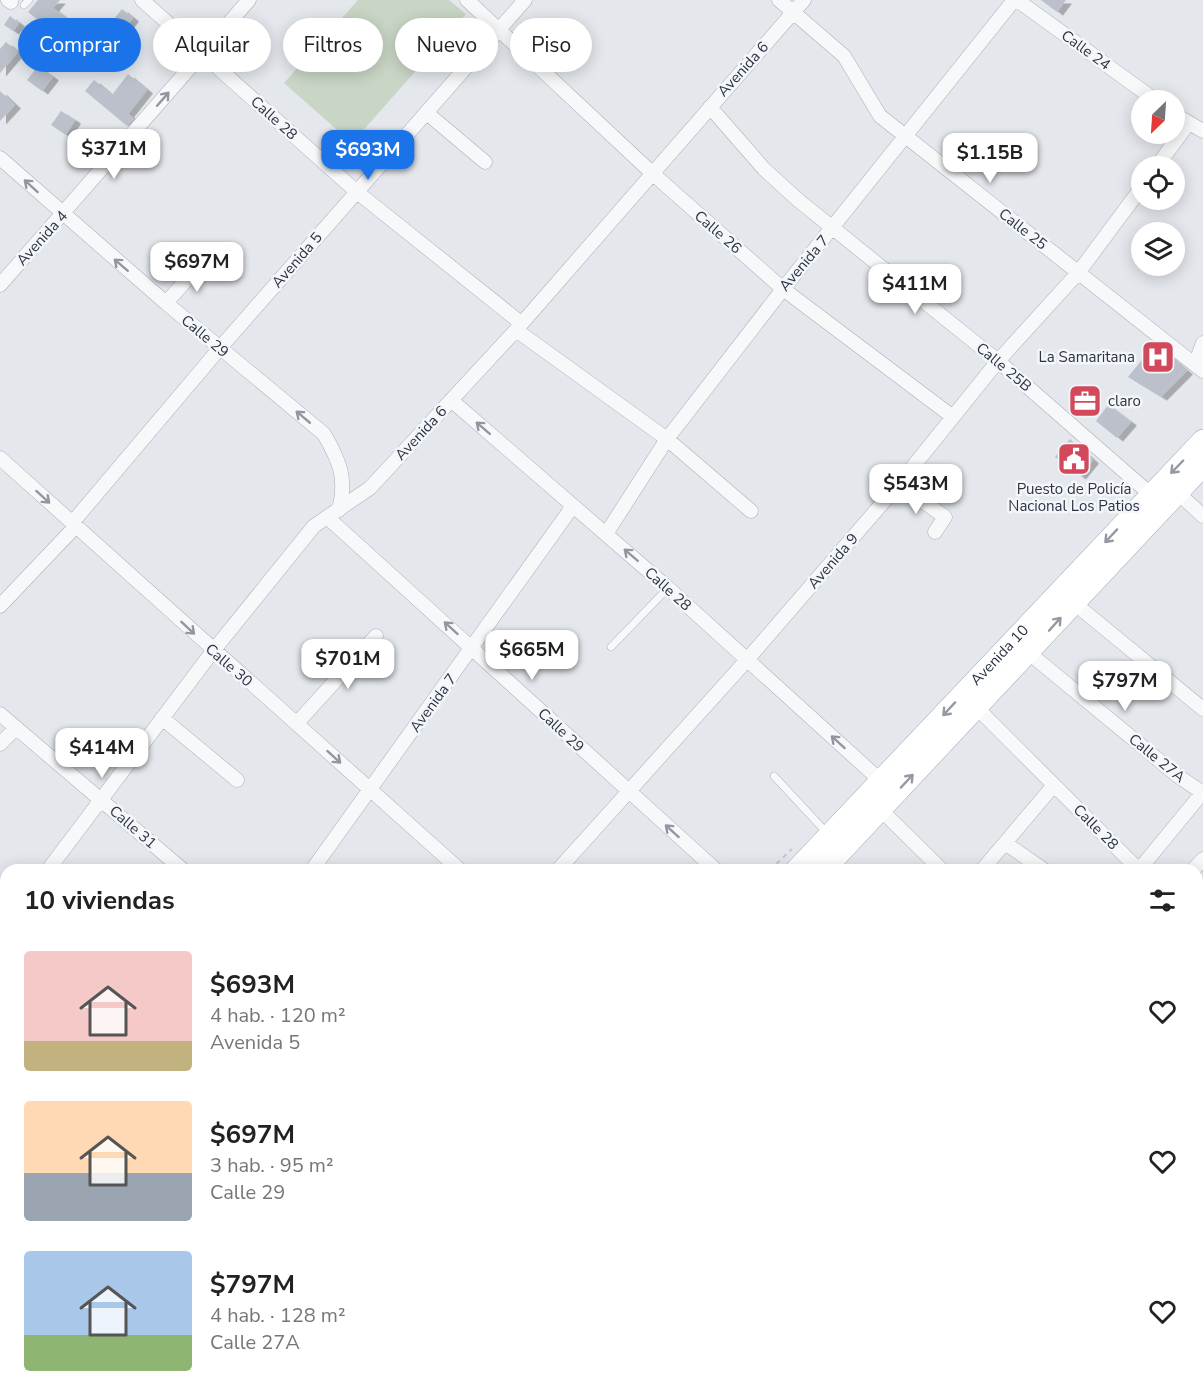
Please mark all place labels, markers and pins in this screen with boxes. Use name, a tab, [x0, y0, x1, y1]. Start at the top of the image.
pin: $371M	[72, 129, 156, 180]
pin: $693M	[326, 130, 410, 181]
pin: $1.15B	[941, 133, 1039, 184]
pin: $697M	[155, 242, 239, 293]
pin: $411M	[873, 264, 957, 315]
hospital icon: La Samaritana	[1140, 339, 1176, 375]
place label: La Samaritana	[1039, 347, 1135, 367]
office icon: claro	[1067, 383, 1103, 419]
place label: claro	[1108, 391, 1141, 411]
public building icon: Puesto de Policía Nacional Los Patios	[1056, 441, 1092, 477]
pin: $543M	[874, 464, 958, 515]
place label: Puesto de Policía Nacional Los Patios	[1008, 479, 1140, 516]
pin: $665M	[490, 630, 574, 681]
pin: $701M	[306, 639, 390, 690]
pin: $797M	[1083, 661, 1167, 712]
pin: $414M	[60, 728, 144, 779]

